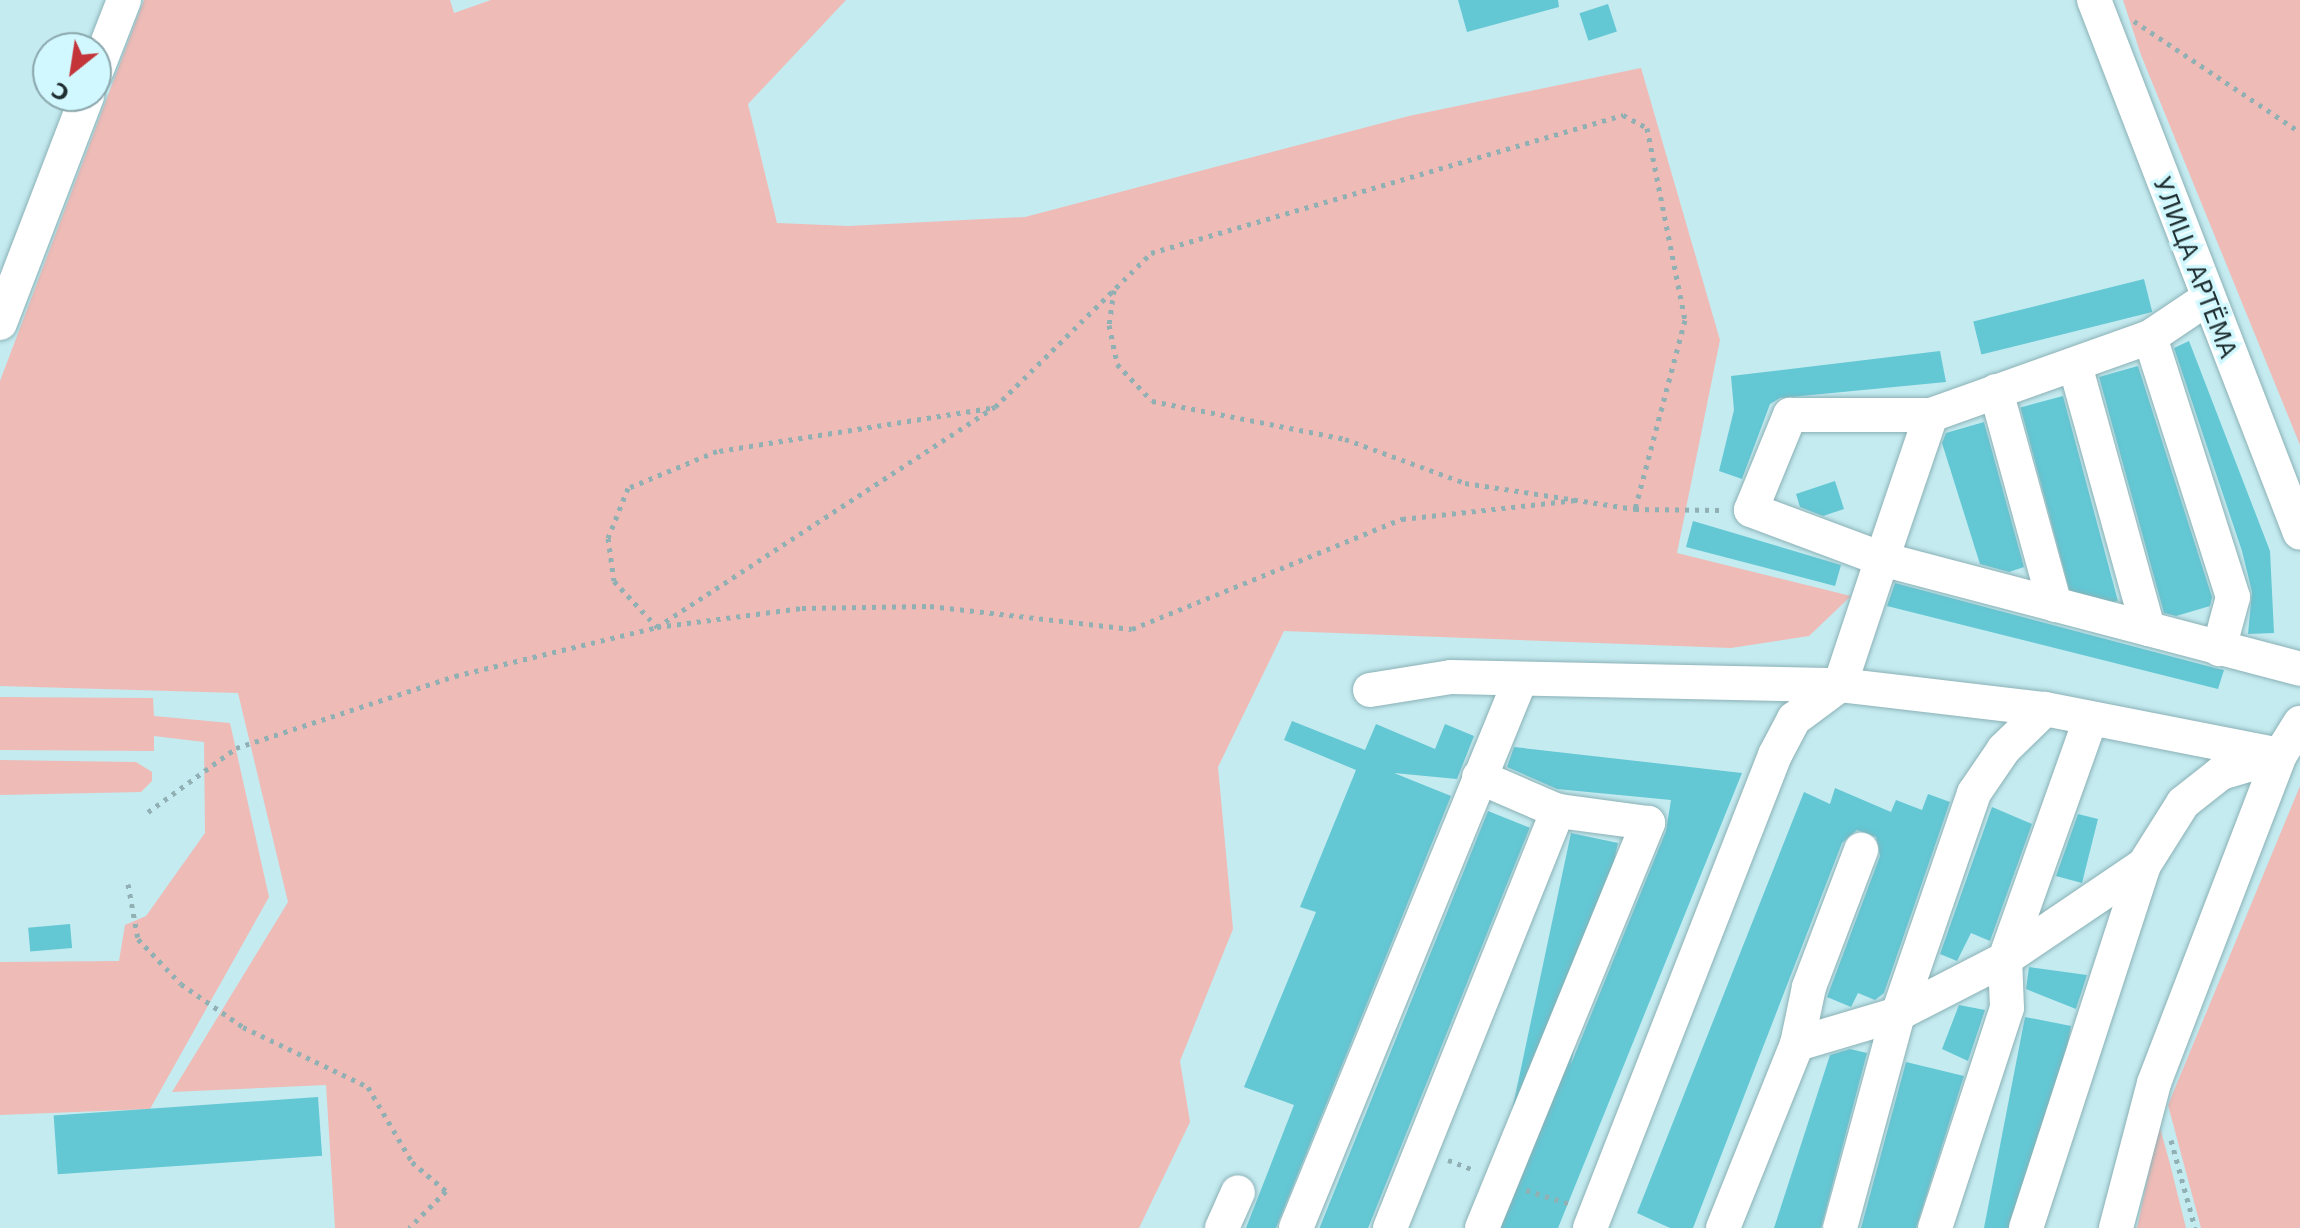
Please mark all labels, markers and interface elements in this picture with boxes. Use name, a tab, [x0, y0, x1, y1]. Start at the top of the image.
north arrow	[32, 32, 112, 112]
text: С	[48, 77, 74, 106]
street label: УЛИЦА АРТЁМА	[2146, 174, 2242, 362]

